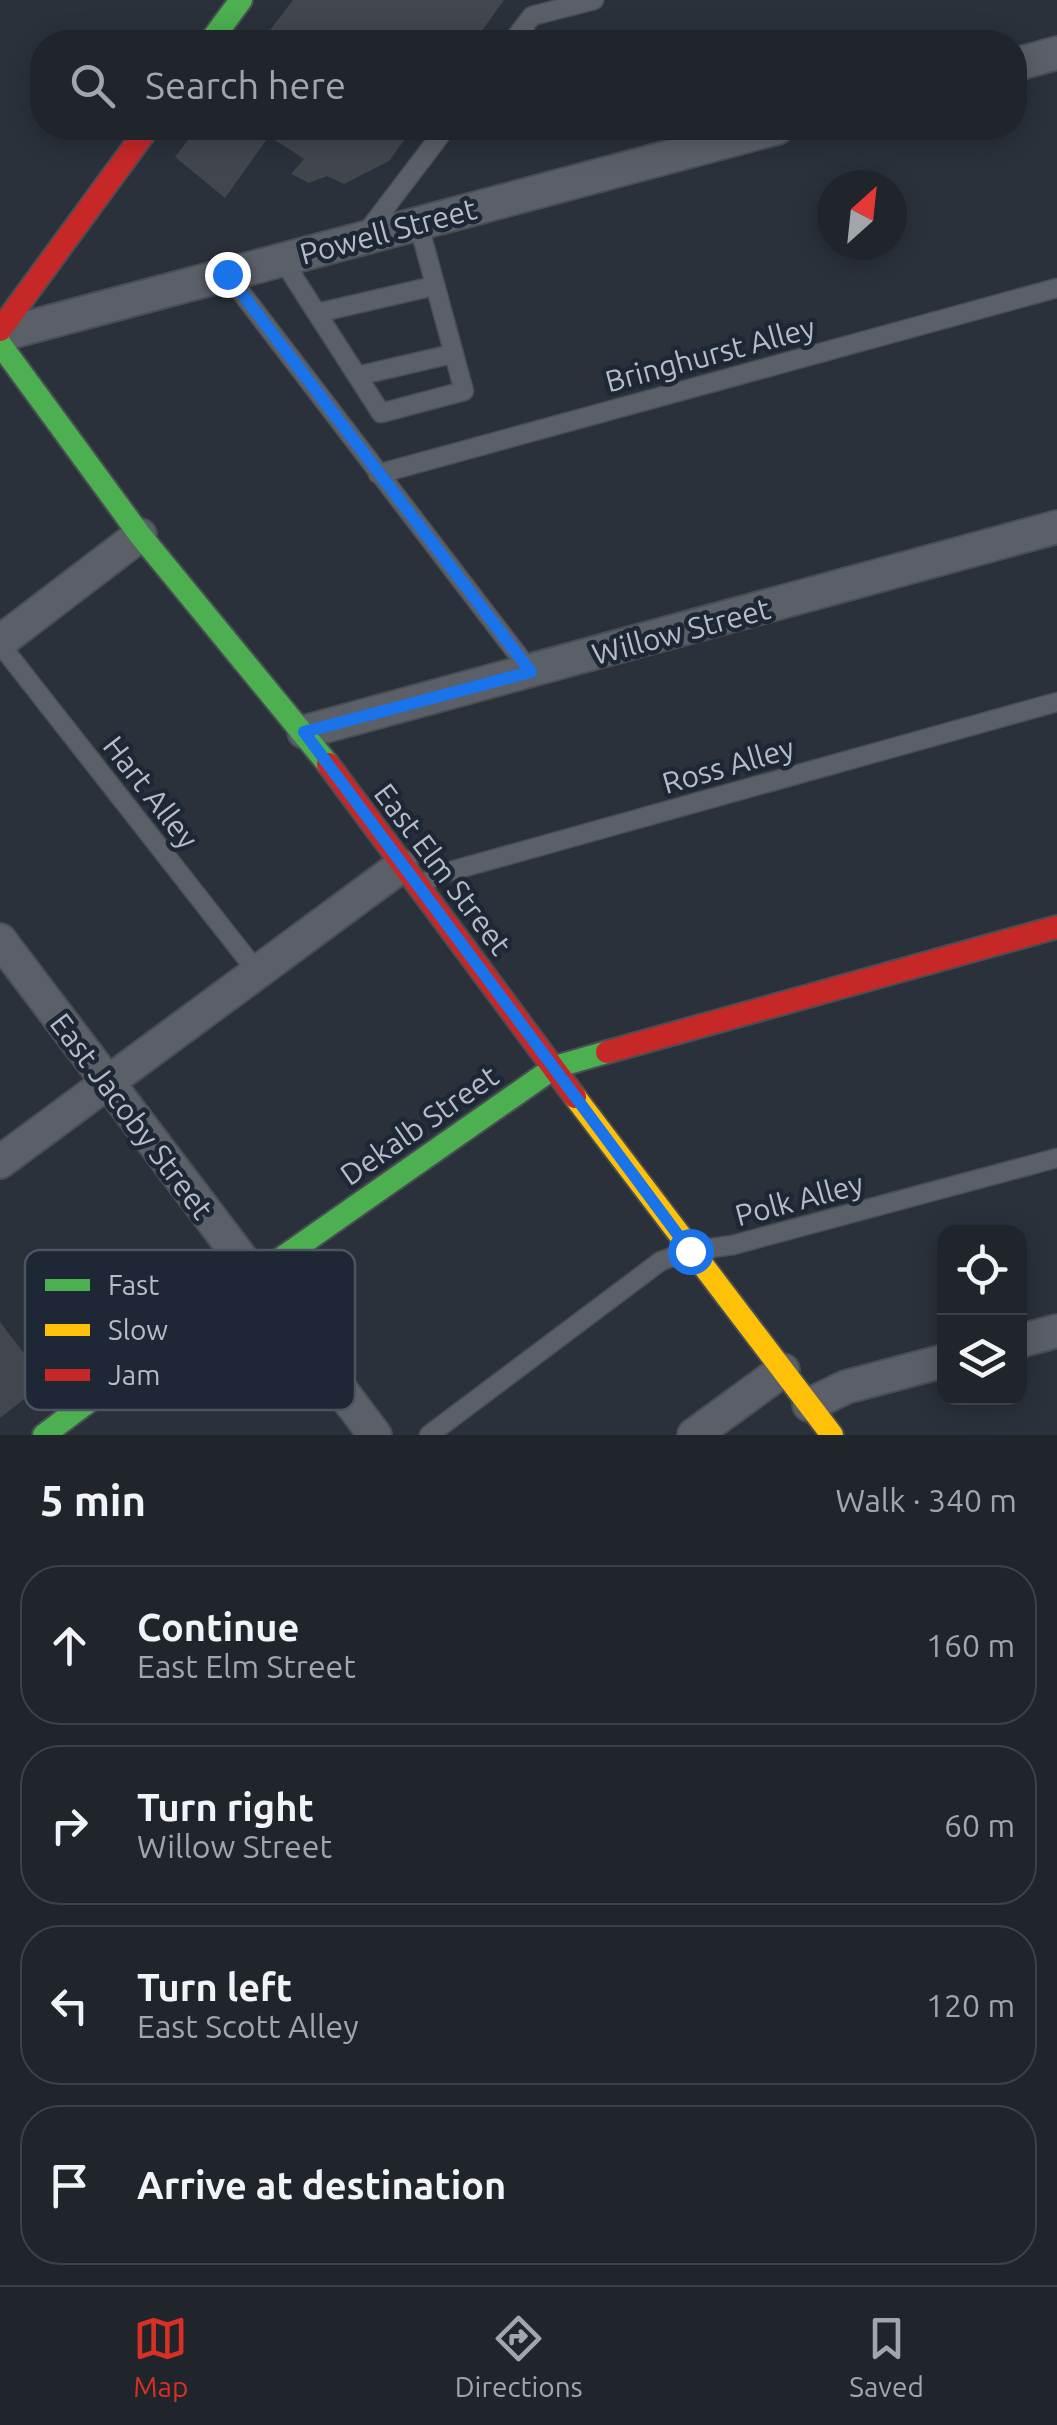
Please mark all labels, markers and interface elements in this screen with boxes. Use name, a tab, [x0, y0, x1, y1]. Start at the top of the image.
search box	[30, 30, 1027, 140]
icon: search	[65, 58, 120, 113]
text: Search here	[145, 64, 346, 106]
north arrow	[817, 170, 907, 260]
street label: Powell Street	[296, 191, 480, 271]
route end	[205, 252, 251, 298]
street label: Bringhurst Alley	[601, 310, 819, 398]
street label: Willow Street	[588, 591, 774, 671]
street label: Hart Alley	[97, 729, 205, 855]
street label: Ross Alley	[658, 730, 798, 800]
street label: East Elm Street	[368, 777, 518, 961]
street label: East Jacoby Street	[44, 1007, 220, 1225]
street label: Dekalb Street	[334, 1058, 504, 1192]
street label: Polk Alley	[731, 1166, 867, 1232]
map controls	[937, 1225, 1027, 1405]
button: locate	[937, 1225, 1027, 1315]
route start	[668, 1229, 714, 1275]
legend	[25, 1250, 355, 1410]
text: Fast	[108, 1269, 159, 1300]
text: Slow	[108, 1314, 168, 1345]
button: layers	[937, 1315, 1027, 1405]
text: Jam	[108, 1359, 160, 1390]
text: 5 min	[40, 1477, 146, 1524]
text: Walk · 340 m	[835, 1482, 1017, 1518]
text: Continue	[137, 1606, 299, 1648]
icon: ahead	[42, 1618, 97, 1673]
text: 160 m	[926, 1627, 1015, 1663]
text: East Elm Street	[137, 1648, 356, 1684]
text: Turn right	[137, 1786, 314, 1828]
icon: right	[42, 1798, 97, 1853]
text: 60 m	[944, 1807, 1015, 1843]
text: Willow Street	[137, 1828, 332, 1864]
text: Turn left	[137, 1966, 292, 2008]
icon: left	[42, 1978, 97, 2033]
text: 120 m	[926, 1987, 1015, 2023]
text: East Scott Alley	[137, 2008, 359, 2044]
icon: arrive	[42, 2158, 97, 2213]
text: Arrive at destination	[137, 2164, 506, 2206]
tab: Map	[133, 2311, 188, 2402]
tab: Directions	[455, 2311, 583, 2402]
tab: Saved	[849, 2311, 924, 2402]

